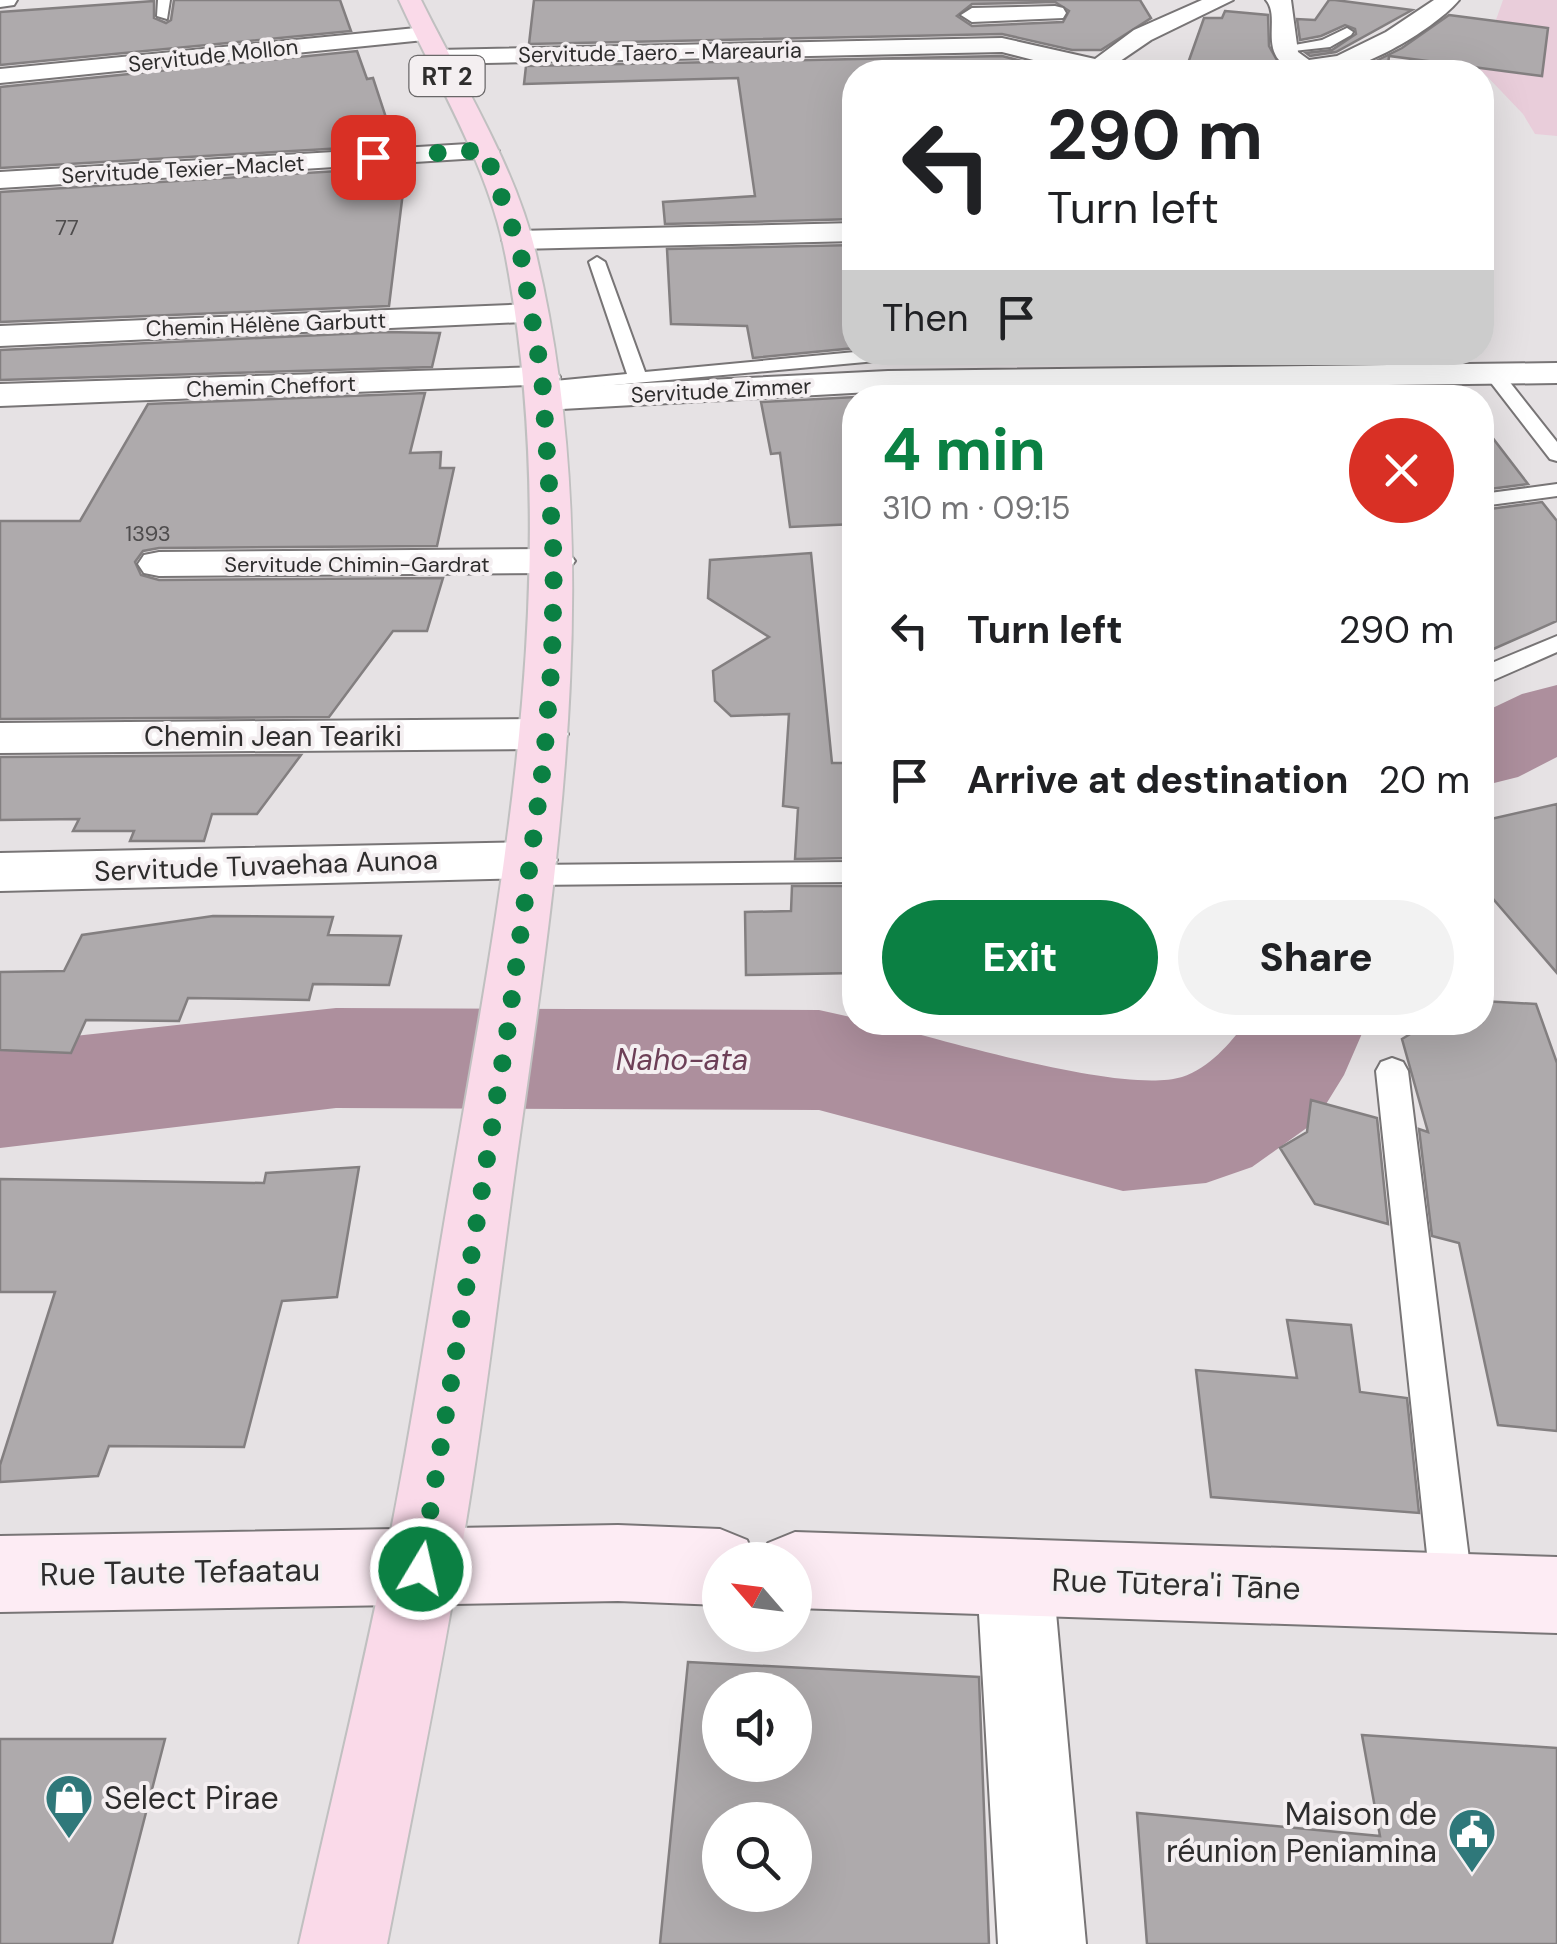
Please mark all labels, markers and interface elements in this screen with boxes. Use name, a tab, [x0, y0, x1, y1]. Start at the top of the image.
street label: Servitude Mollon	[127, 32, 299, 79]
street label: Servitude Taero - Mareauria	[518, 36, 802, 69]
road number: RT 2	[410, 56, 484, 96]
text: 290 m	[1047, 90, 1263, 181]
icon: left	[882, 100, 1012, 230]
pin	[331, 115, 416, 200]
icon: arrive	[346, 130, 401, 185]
street label: Servitude Texier-Maclet	[61, 149, 305, 190]
text: Turn left	[1047, 178, 1219, 237]
house number: 77	[55, 213, 79, 242]
icon: arrive	[989, 290, 1044, 345]
text: Then	[882, 293, 969, 343]
street label: Chemin Hélène Garbutt	[145, 306, 387, 343]
street label: Chemin Cheffort	[186, 369, 356, 404]
street label: Servitude Zimmer	[630, 371, 812, 410]
text: 4 min	[882, 410, 1046, 489]
button: close	[1349, 418, 1454, 523]
text: 310 m · 09:15	[882, 487, 1071, 529]
house number: 1393	[125, 519, 171, 548]
street label: Servitude Chimin-Gardrat	[224, 550, 490, 579]
icon: left	[882, 603, 937, 658]
text: Turn left	[967, 605, 1123, 655]
text: 290 m	[1339, 605, 1454, 655]
street label: Chemin Jean Teariki	[144, 718, 402, 755]
icon: arrive	[882, 753, 937, 808]
text: Arrive at destination	[967, 755, 1349, 805]
text: 20 m	[1379, 755, 1470, 805]
street label: Servitude Tuvaehaa Aunoa	[94, 841, 438, 890]
button: Exit	[882, 900, 1158, 1015]
button: Share	[1178, 900, 1454, 1015]
water label: Naho-ata	[616, 1040, 748, 1079]
position arrow	[369, 1517, 473, 1621]
north arrow	[702, 1542, 812, 1652]
map controls	[702, 1542, 812, 1912]
street label: Rue Taute Tefaatau	[40, 1549, 320, 1595]
street label: Rue Tūtera'i Tāne	[1051, 1559, 1301, 1609]
button: sound	[702, 1672, 812, 1782]
shop icon: Select Pirae	[43, 1772, 95, 1840]
place label: Select Pirae	[104, 1777, 279, 1819]
place label: Maison de réunion Peniamina	[1166, 1793, 1437, 1872]
button: search	[702, 1802, 812, 1912]
public building icon: Maison de réunion Peniamina	[1446, 1806, 1498, 1874]

